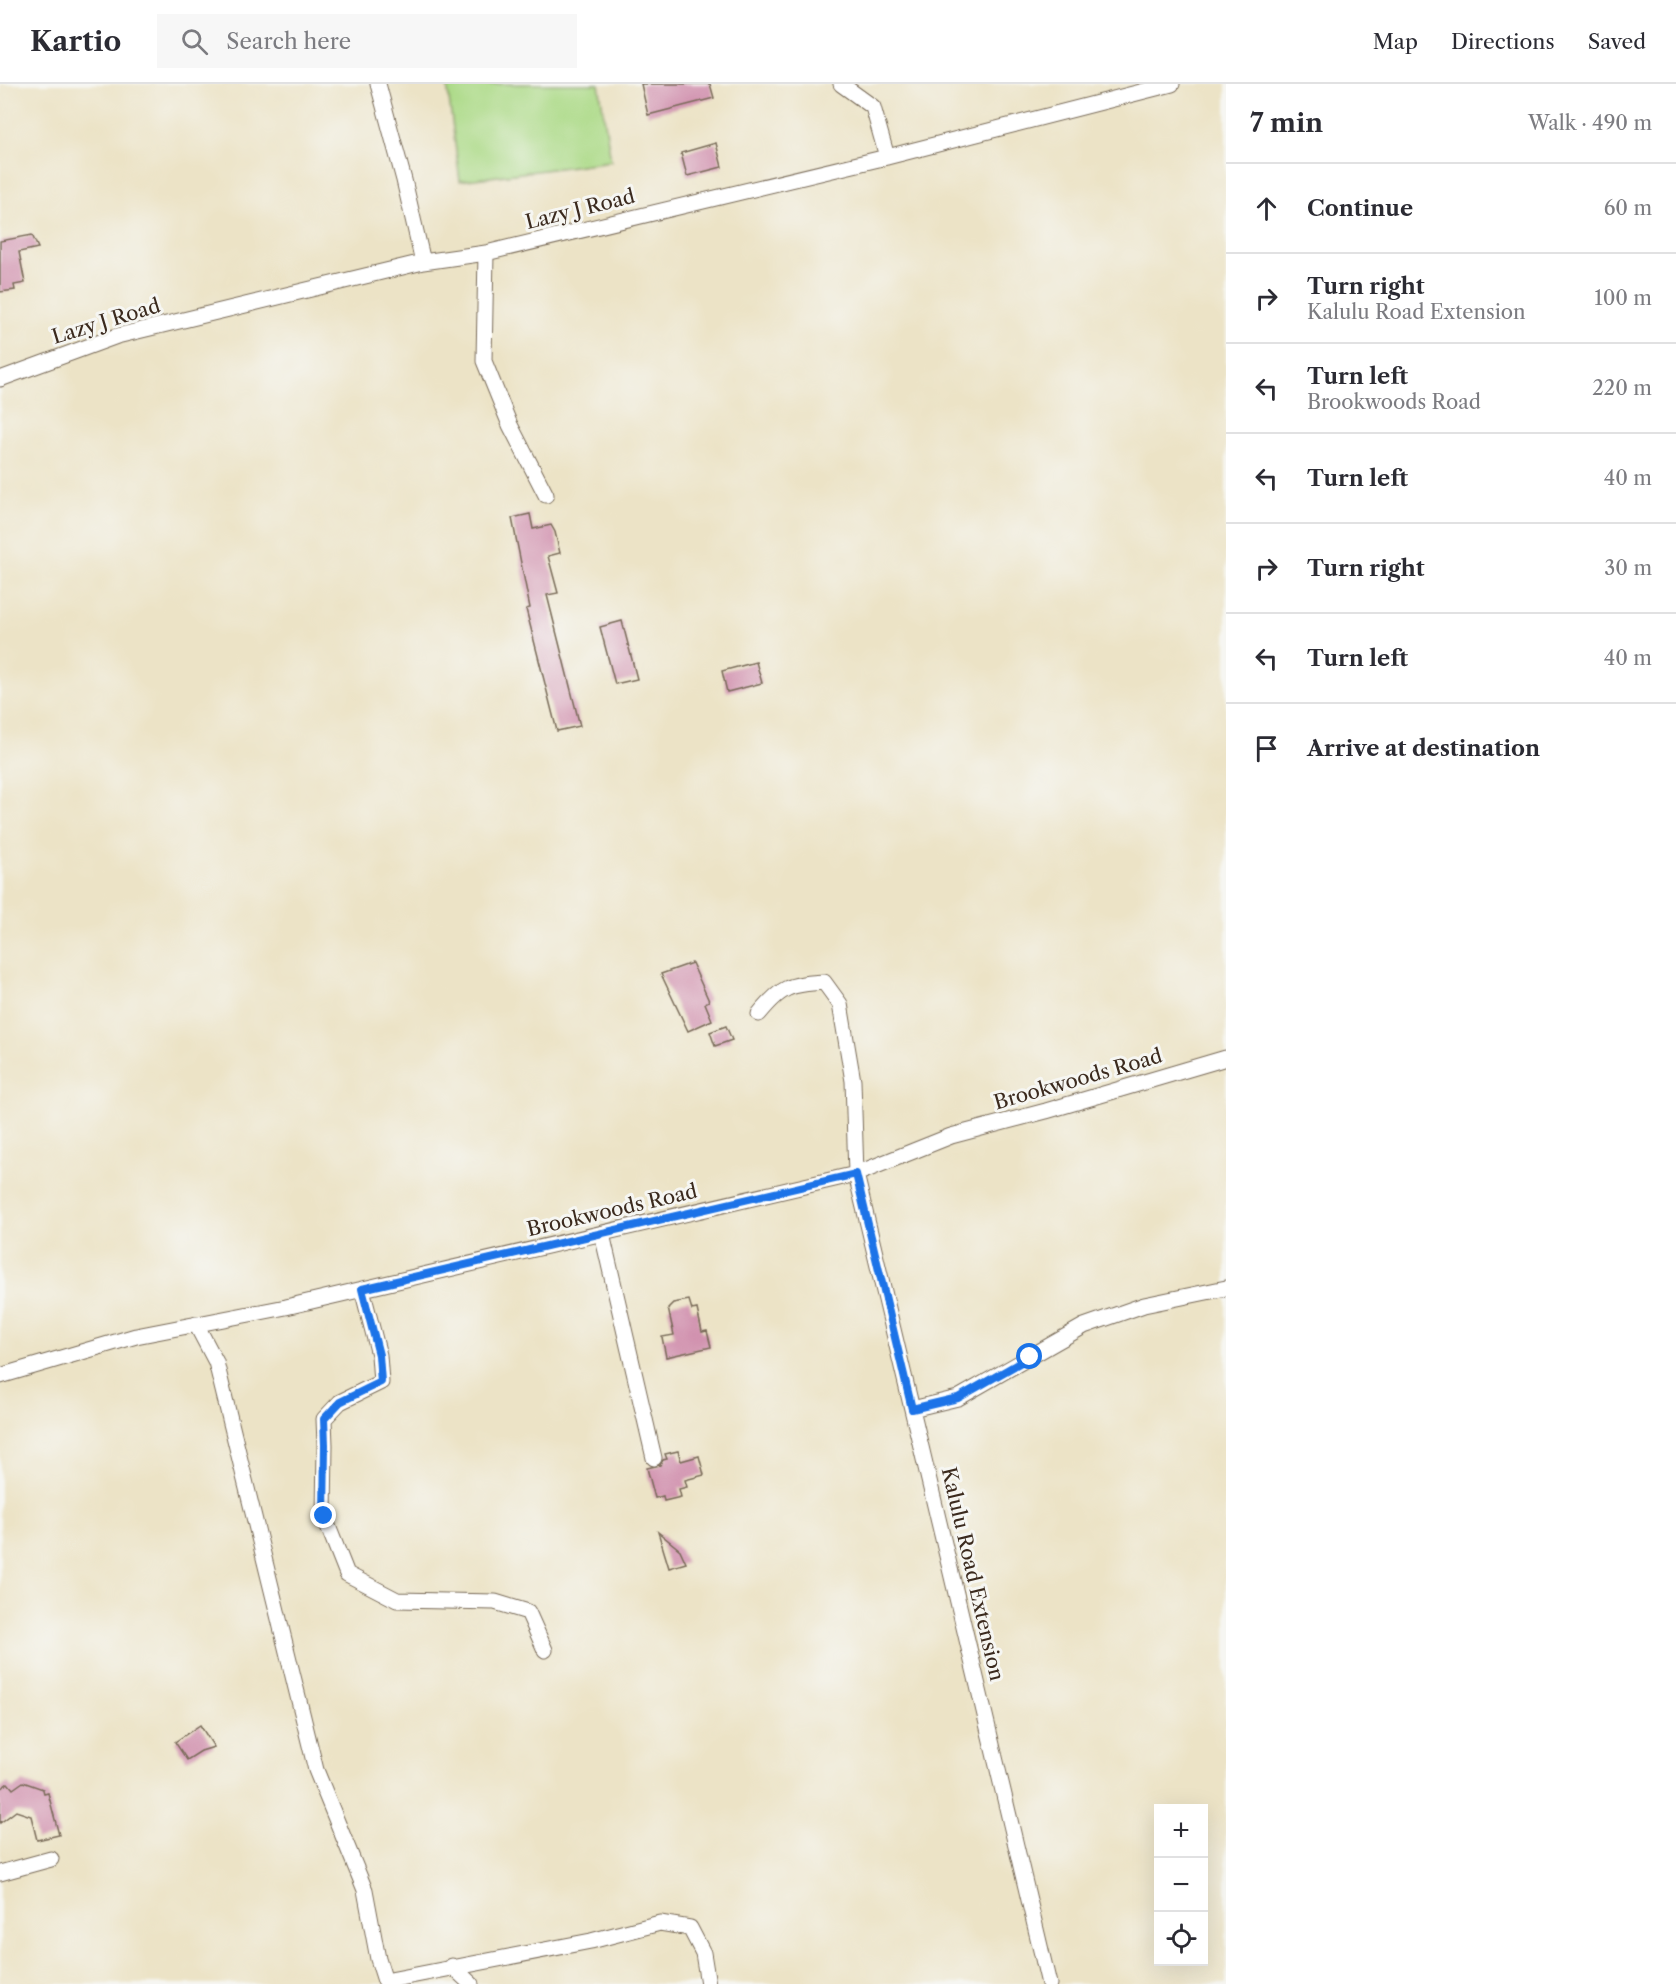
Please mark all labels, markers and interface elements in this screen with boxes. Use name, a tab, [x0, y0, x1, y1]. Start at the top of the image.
search box	[157, 14, 577, 68]
text: Kartio	[30, 24, 121, 58]
icon: search	[178, 25, 211, 58]
text: Search here	[226, 28, 351, 55]
text: Map	[1373, 29, 1418, 54]
text: Directions	[1451, 29, 1555, 54]
text: Saved	[1588, 29, 1646, 54]
text: 7 min	[1250, 107, 1323, 139]
text: Walk · 490 m	[1528, 111, 1652, 135]
street label: Lazy J Road	[523, 184, 637, 234]
icon: ahead	[1250, 192, 1283, 225]
text: Continue	[1307, 195, 1413, 222]
text: 60 m	[1604, 196, 1652, 220]
text: Turn right	[1307, 273, 1425, 300]
icon: right	[1250, 282, 1283, 315]
text: 100 m	[1594, 286, 1652, 310]
street label: Lazy J Road	[49, 293, 163, 349]
text: Kalulu Road Extension	[1307, 300, 1526, 324]
text: Turn left	[1307, 363, 1408, 390]
icon: left	[1250, 372, 1283, 405]
text: 220 m	[1592, 376, 1652, 400]
text: Brookwoods Road	[1307, 390, 1481, 414]
icon: left	[1250, 462, 1283, 495]
text: Turn left	[1307, 465, 1408, 492]
text: 40 m	[1604, 466, 1652, 490]
icon: right	[1250, 552, 1283, 585]
text: Turn right	[1307, 555, 1425, 582]
text: 30 m	[1604, 556, 1652, 580]
icon: left	[1250, 642, 1283, 675]
text: Turn left	[1307, 645, 1408, 672]
text: 40 m	[1604, 646, 1652, 670]
icon: arrive	[1250, 732, 1283, 765]
text: Arrive at destination	[1307, 735, 1540, 762]
street label: Brookwoods Road	[991, 1043, 1165, 1115]
street label: Brookwoods Road	[525, 1179, 699, 1241]
route start	[1016, 1343, 1042, 1369]
street label: Kalulu Road Extension	[937, 1465, 1009, 1684]
route end	[310, 1502, 336, 1528]
map controls	[1154, 1804, 1208, 1966]
button: +	[1154, 1804, 1208, 1858]
button: −	[1154, 1858, 1208, 1912]
button: locate	[1154, 1912, 1208, 1966]

